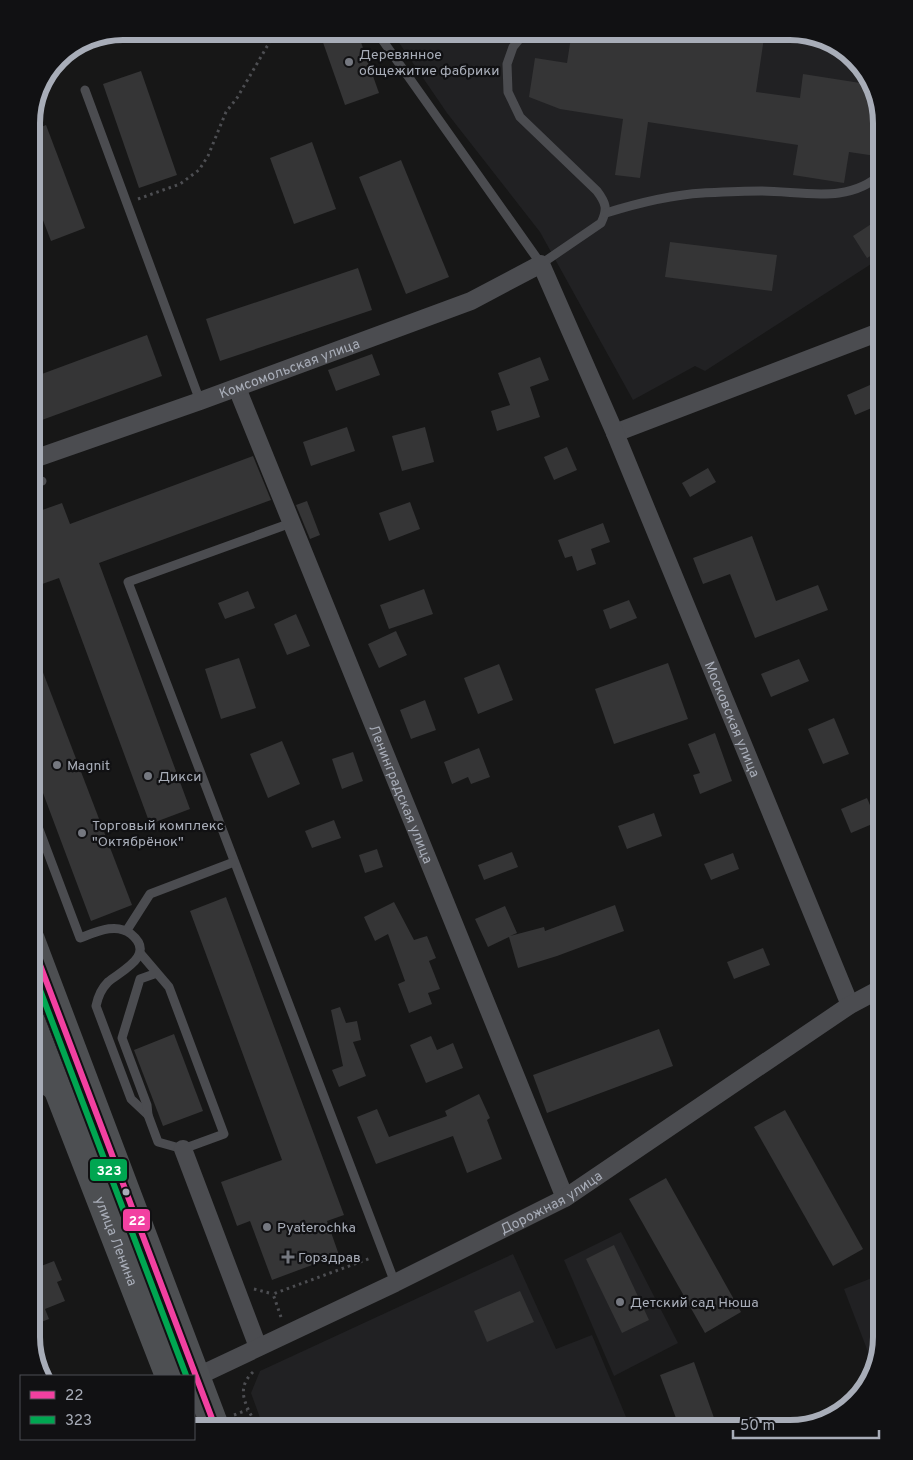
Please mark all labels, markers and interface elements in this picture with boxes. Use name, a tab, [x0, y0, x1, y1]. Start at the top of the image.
place label: Деревянное общежитие фабрики	[359, 47, 500, 80]
marker: Деревянное общежитие фабрики	[343, 56, 355, 68]
street label: Комсомольская улица	[217, 336, 362, 403]
street label: Московская улица	[700, 659, 763, 780]
street label: Ленинградская улица	[364, 723, 436, 866]
place label: Magnit	[67, 758, 110, 775]
marker: Magnit	[51, 759, 63, 771]
place label: Дикси	[158, 769, 202, 786]
marker: Дикси	[142, 770, 154, 782]
place label: Торговый комплекс "Октябрёнок"	[92, 818, 224, 851]
marker: Торговый комплекс "Октябрёнок"	[76, 827, 88, 839]
line badge: 323	[89, 1158, 128, 1182]
text: 323	[96, 1163, 122, 1180]
street label: Дорожная улица	[498, 1168, 606, 1239]
unlabelled marker	[121, 1187, 131, 1197]
street label: улица Ленина	[90, 1194, 140, 1289]
line badge: 22	[122, 1208, 151, 1232]
text: 22	[128, 1213, 146, 1230]
place label: Pyaterochka	[277, 1220, 356, 1237]
marker: Pyaterochka	[261, 1221, 273, 1233]
place label: Горздрав	[298, 1250, 361, 1267]
marker: Горздрав	[282, 1251, 294, 1263]
place label: Детский сад Нюша	[630, 1295, 759, 1312]
marker: Детский сад Нюша	[614, 1296, 626, 1308]
legend	[20, 1375, 195, 1440]
text: 22	[65, 1387, 83, 1406]
scale bar	[733, 1408, 879, 1440]
text: 323	[65, 1412, 92, 1431]
text: 50 m	[740, 1417, 775, 1436]

